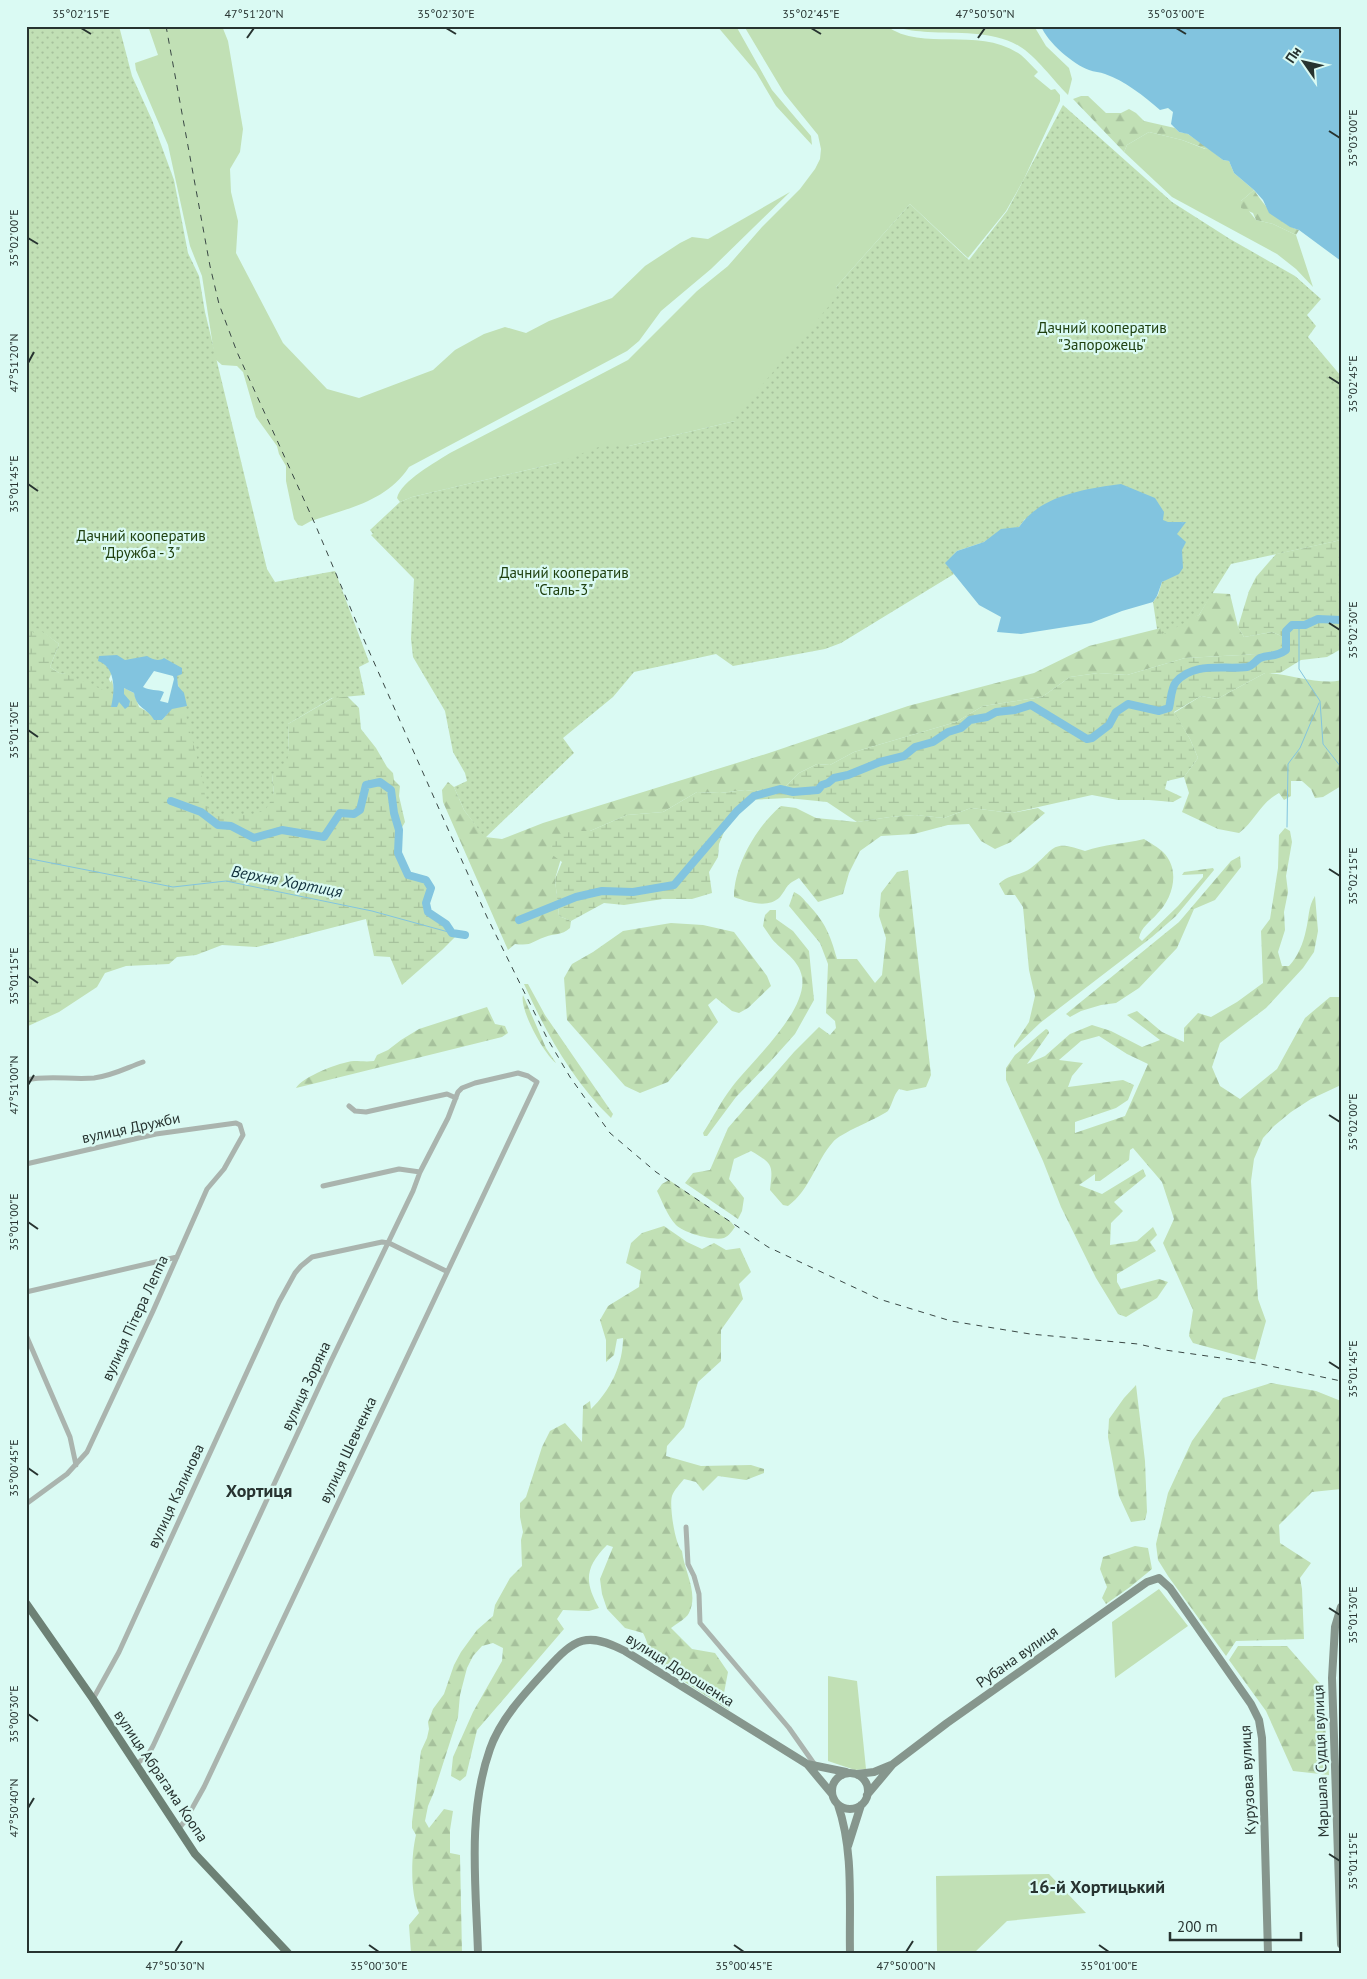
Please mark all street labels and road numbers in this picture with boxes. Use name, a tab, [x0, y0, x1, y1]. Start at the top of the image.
street label: вулиця Дружби	[80, 1108, 182, 1147]
street label: вулиця Пітера Леппа	[97, 1252, 172, 1384]
street label: вулиця Зоряна	[277, 1338, 335, 1433]
street label: вулиця Шевченка	[315, 1394, 381, 1506]
street label: вулиця Калинова	[143, 1441, 208, 1551]
street label: Рубана вулиця	[972, 1621, 1061, 1692]
street label: вулиця Дорошенка	[623, 1629, 738, 1711]
street label: Маршала Судця вулиця	[1308, 1684, 1333, 1838]
street label: вулиця Абрагама Коопа	[110, 1706, 213, 1845]
street label: Курузова вулиця	[1235, 1725, 1260, 1835]

